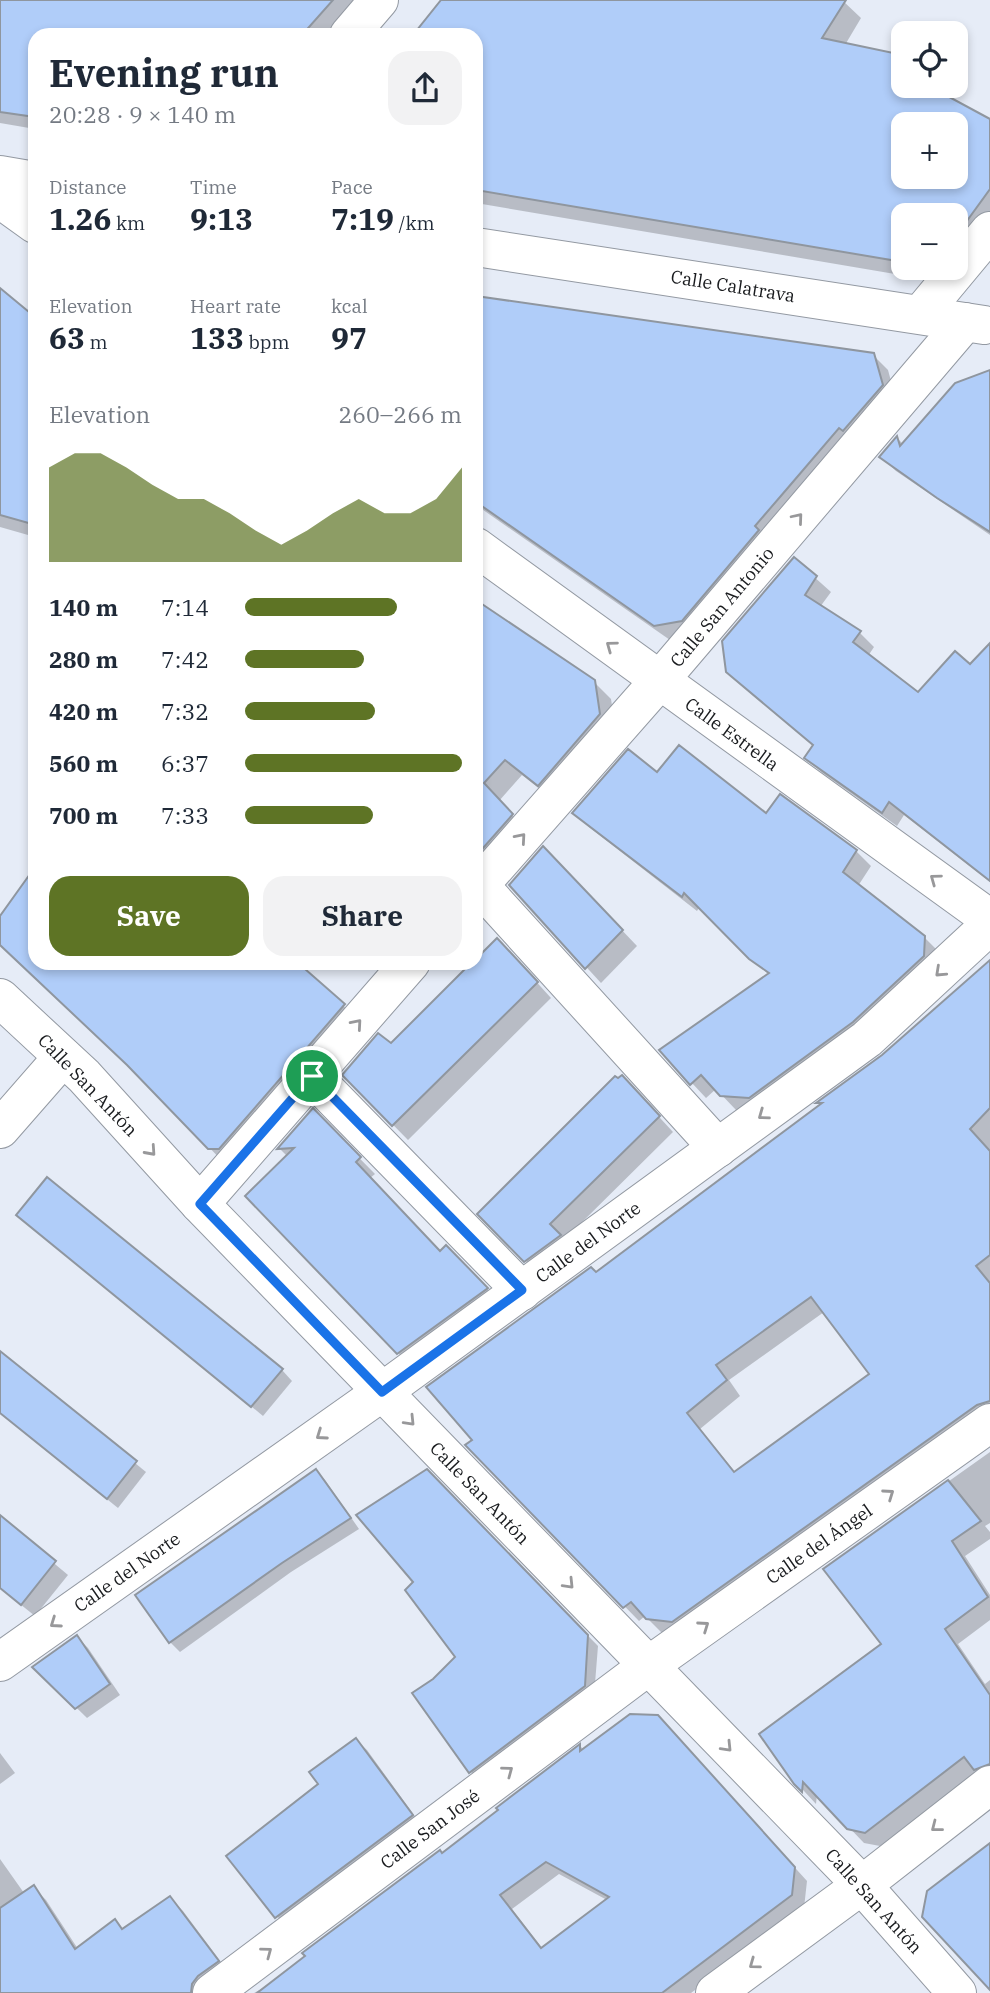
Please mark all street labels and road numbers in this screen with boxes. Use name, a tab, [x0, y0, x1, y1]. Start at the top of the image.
street label: Calle Calatrava	[669, 265, 797, 307]
street label: Calle San Antonio	[665, 542, 779, 672]
street label: Calle Estrella	[680, 692, 784, 776]
street label: Calle San Antón	[33, 1029, 143, 1141]
street label: Calle del Norte	[531, 1196, 645, 1288]
street label: Calle San Antón	[425, 1437, 535, 1549]
street label: Calle del Ángel	[761, 1499, 877, 1589]
street label: Calle del Norte	[69, 1527, 185, 1617]
street label: Calle San José	[376, 1784, 484, 1874]
street label: Calle San Antón	[821, 1844, 927, 1958]

